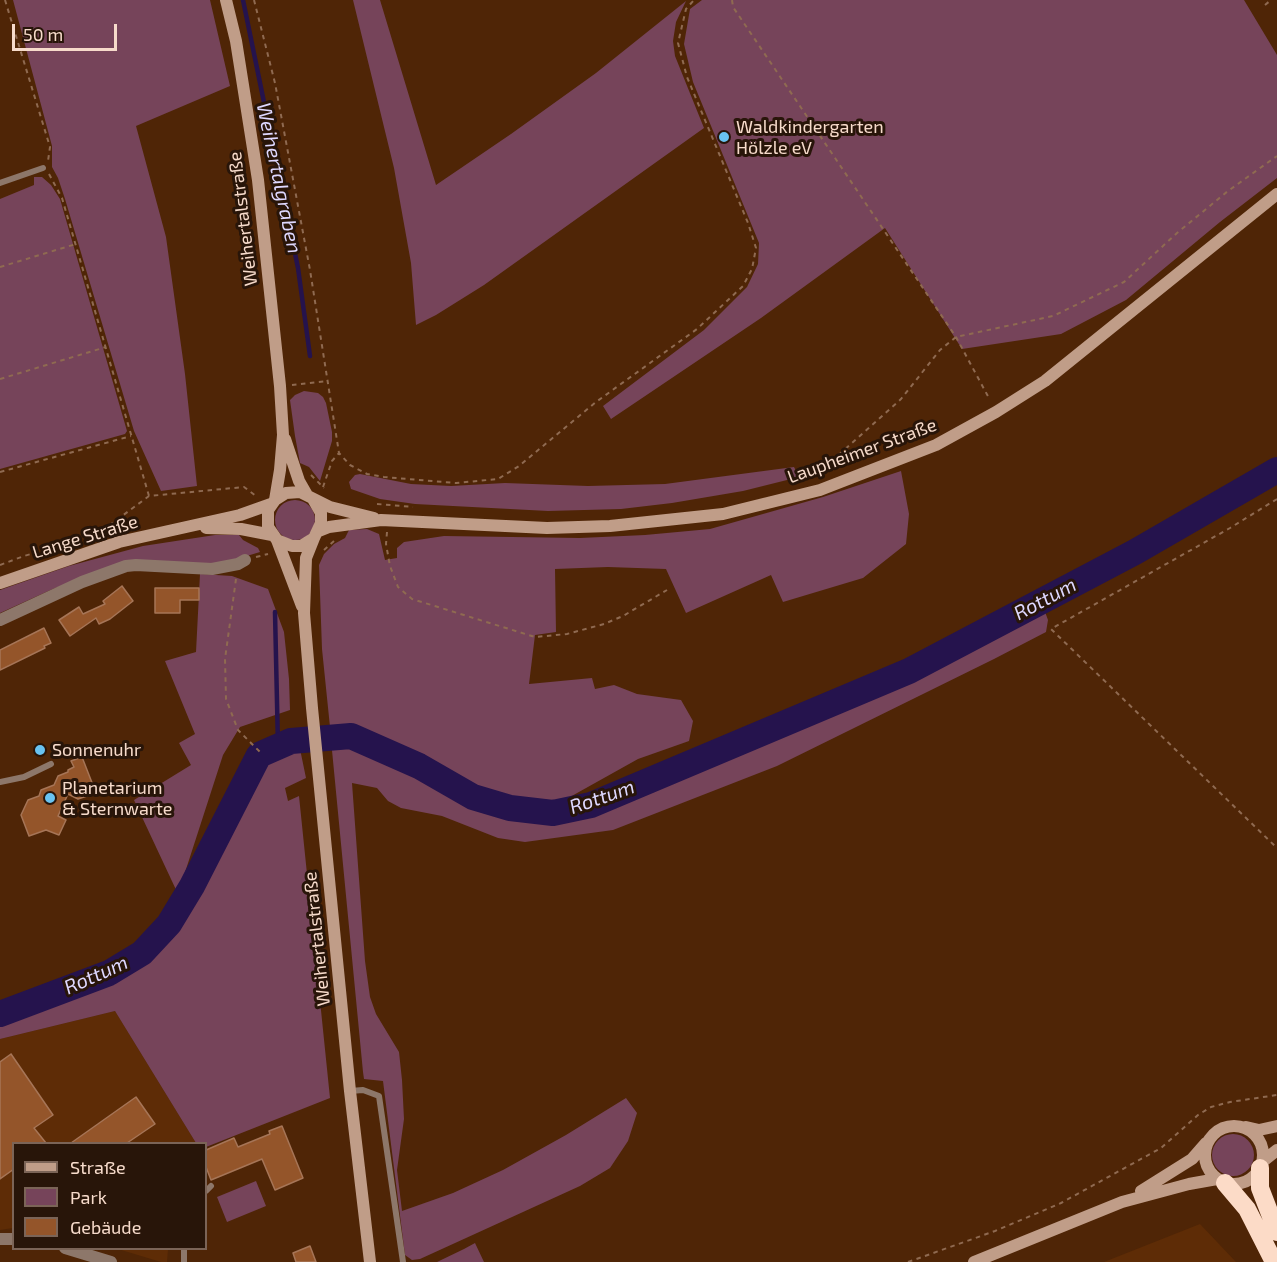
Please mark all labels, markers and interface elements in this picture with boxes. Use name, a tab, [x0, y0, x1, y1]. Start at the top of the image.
scale bar	[15, 12, 120, 50]
text: 50 m	[23, 23, 63, 45]
water label: Weihertalgraben	[251, 100, 307, 256]
place label: Waldkindergarten Hölzle eV	[736, 116, 884, 158]
marker: Waldkindergarten Hölzle eV	[717, 130, 731, 144]
street label: Weihertalstraße	[224, 151, 262, 287]
street label: Laupheimer Straße	[785, 414, 939, 488]
street label: Lange Straße	[30, 511, 140, 563]
water label: Rottum	[1010, 573, 1080, 625]
place label: Sonnenuhr	[52, 739, 141, 761]
marker: Sonnenuhr	[33, 743, 47, 757]
water label: Rottum	[566, 775, 638, 819]
place label: Planetarium & Sternwarte	[62, 777, 173, 820]
marker: Planetarium & Sternwarte	[43, 791, 57, 805]
street label: Weihertalstraße	[299, 871, 335, 1007]
water label: Rottum	[60, 950, 132, 1000]
legend	[12, 1142, 207, 1250]
text: Straße	[70, 1156, 126, 1178]
text: Park	[70, 1186, 107, 1208]
text: Gebäude	[70, 1216, 141, 1238]

